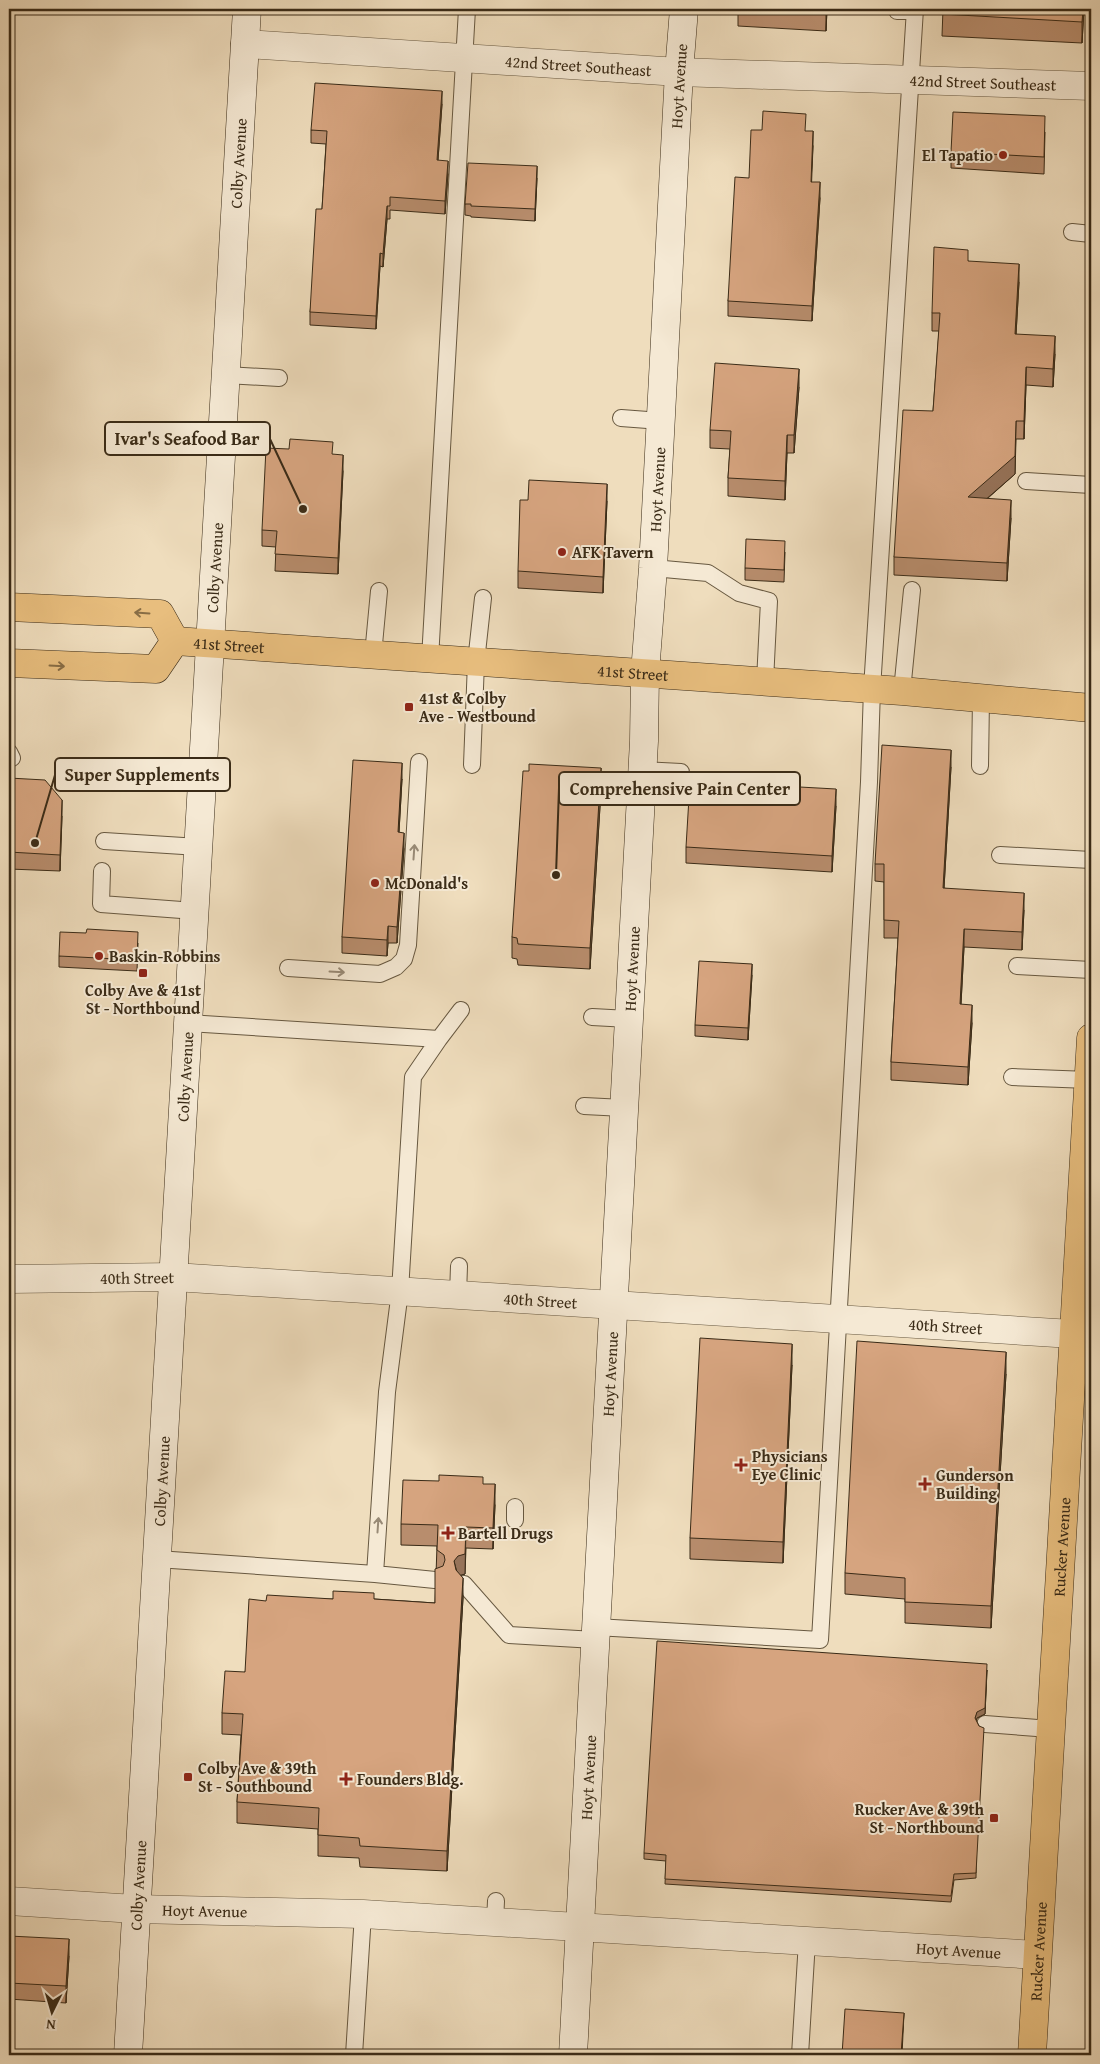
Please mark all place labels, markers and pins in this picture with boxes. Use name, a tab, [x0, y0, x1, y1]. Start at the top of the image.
place label: El Tapatio	[922, 143, 993, 167]
marker: El Tapatio	[997, 149, 1009, 161]
callout: Ivar's Seafood Bar	[105, 422, 270, 455]
place label: AFK Tavern	[572, 540, 654, 564]
marker: AFK Tavern	[556, 546, 568, 558]
place label: 41st & Colby Ave - Westbound	[419, 686, 537, 728]
marker: 41st & Colby Ave - Westbound	[403, 701, 415, 713]
callout: Super Supplements	[55, 758, 230, 791]
callout: Comprehensive Pain Center	[559, 772, 800, 805]
place label: McDonald's	[385, 871, 468, 895]
marker: McDonald's	[369, 877, 381, 889]
place label: Baskin-Robbins	[109, 944, 221, 968]
marker: Baskin-Robbins	[93, 950, 105, 962]
marker: Colby Ave & 41st St - Northbound	[137, 967, 149, 979]
place label: Colby Ave & 41st St - Northbound	[85, 978, 201, 1020]
place label: Physicians Eye Clinic	[752, 1444, 828, 1486]
marker: Physicians Eye Clinic	[734, 1458, 748, 1472]
place label: Gunderson Building	[936, 1463, 1014, 1505]
marker: Gunderson Building	[918, 1477, 932, 1491]
place label: Bartell Drugs	[458, 1521, 553, 1545]
marker: Bartell Drugs	[442, 1527, 454, 1539]
place label: Colby Ave & 39th St - Southbound	[198, 1756, 317, 1798]
place label: Founders Bldg.	[357, 1767, 464, 1791]
marker: Colby Ave & 39th St - Southbound	[182, 1771, 194, 1783]
marker: Founders Bldg.	[339, 1772, 353, 1786]
place label: Rucker Ave & 39th St - Northbound	[855, 1797, 985, 1839]
marker: Rucker Ave & 39th St - Northbound	[988, 1812, 1000, 1824]

